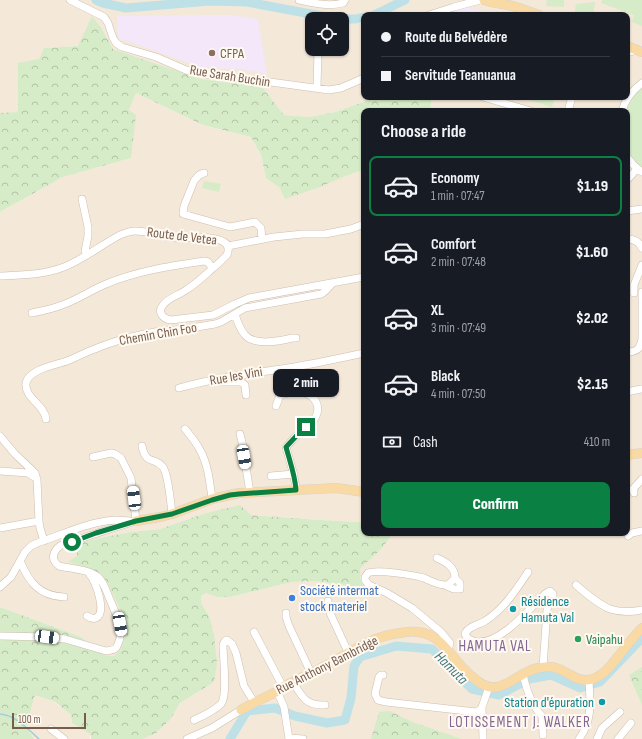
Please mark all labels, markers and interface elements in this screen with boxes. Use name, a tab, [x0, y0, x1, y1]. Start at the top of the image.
map controls	[305, 12, 349, 56]
button: locate	[305, 12, 349, 56]
text: Route du Belvédère	[405, 28, 507, 47]
place label: CFPA	[220, 45, 245, 62]
marker: CFPA	[207, 48, 217, 58]
street label: Rue Sarah Buchin	[189, 61, 271, 91]
text: Servitude Teanuanua	[405, 66, 516, 85]
text: Choose a ride	[381, 121, 466, 142]
icon: car	[383, 168, 419, 204]
text: Economy	[431, 169, 480, 188]
text: $1.19	[577, 177, 608, 196]
text: 1 min · 07:47	[431, 188, 485, 204]
street label: Route de Vetea	[146, 223, 218, 249]
icon: car	[383, 234, 419, 270]
text: Comfort	[431, 235, 476, 254]
text: $1.60	[576, 243, 608, 262]
text: 2 min · 07:48	[431, 254, 486, 270]
icon: car	[383, 300, 419, 336]
text: XL	[431, 301, 444, 320]
text: $2.02	[576, 309, 608, 328]
street label: Chemin Chin Foo	[118, 319, 198, 349]
text: 3 min · 07:49	[431, 320, 486, 336]
street label: Rue les Vini	[208, 363, 264, 389]
icon: car	[383, 366, 419, 402]
text: Black	[431, 367, 460, 386]
callout: 2 min	[273, 369, 339, 397]
text: 2 min	[293, 375, 319, 391]
text: $2.15	[577, 375, 608, 394]
text: 4 min · 07:50	[431, 386, 486, 402]
route end	[297, 418, 315, 436]
icon: cash	[381, 431, 403, 453]
text: Cash	[413, 433, 438, 452]
text: 410 m	[584, 434, 610, 450]
car	[236, 444, 252, 470]
button: Confirm	[381, 482, 610, 528]
car	[127, 485, 141, 511]
route start	[63, 533, 81, 551]
place label: Société intermat stock materiel	[300, 582, 379, 615]
marker: Société intermat stock materiel	[287, 593, 297, 603]
place label: Résidence Hamuta Val	[521, 593, 574, 626]
marker: Résidence Hamuta Val	[508, 604, 518, 614]
car	[112, 611, 128, 637]
car	[34, 629, 60, 645]
place label: Vaipahu	[586, 631, 623, 648]
street label: Rue Anthony Bambridge	[273, 632, 381, 698]
marker: Vaipahu	[573, 634, 583, 644]
district label: HAMUTA VAL	[459, 637, 531, 656]
water label: Hamuta	[430, 647, 472, 689]
place label: Station d'épuration	[504, 694, 594, 711]
marker: Station d'épuration	[597, 697, 607, 707]
scale bar	[12, 711, 86, 730]
text: 100 m	[18, 713, 40, 726]
district label: LOTISSEMENT J. WALKER	[449, 713, 591, 732]

